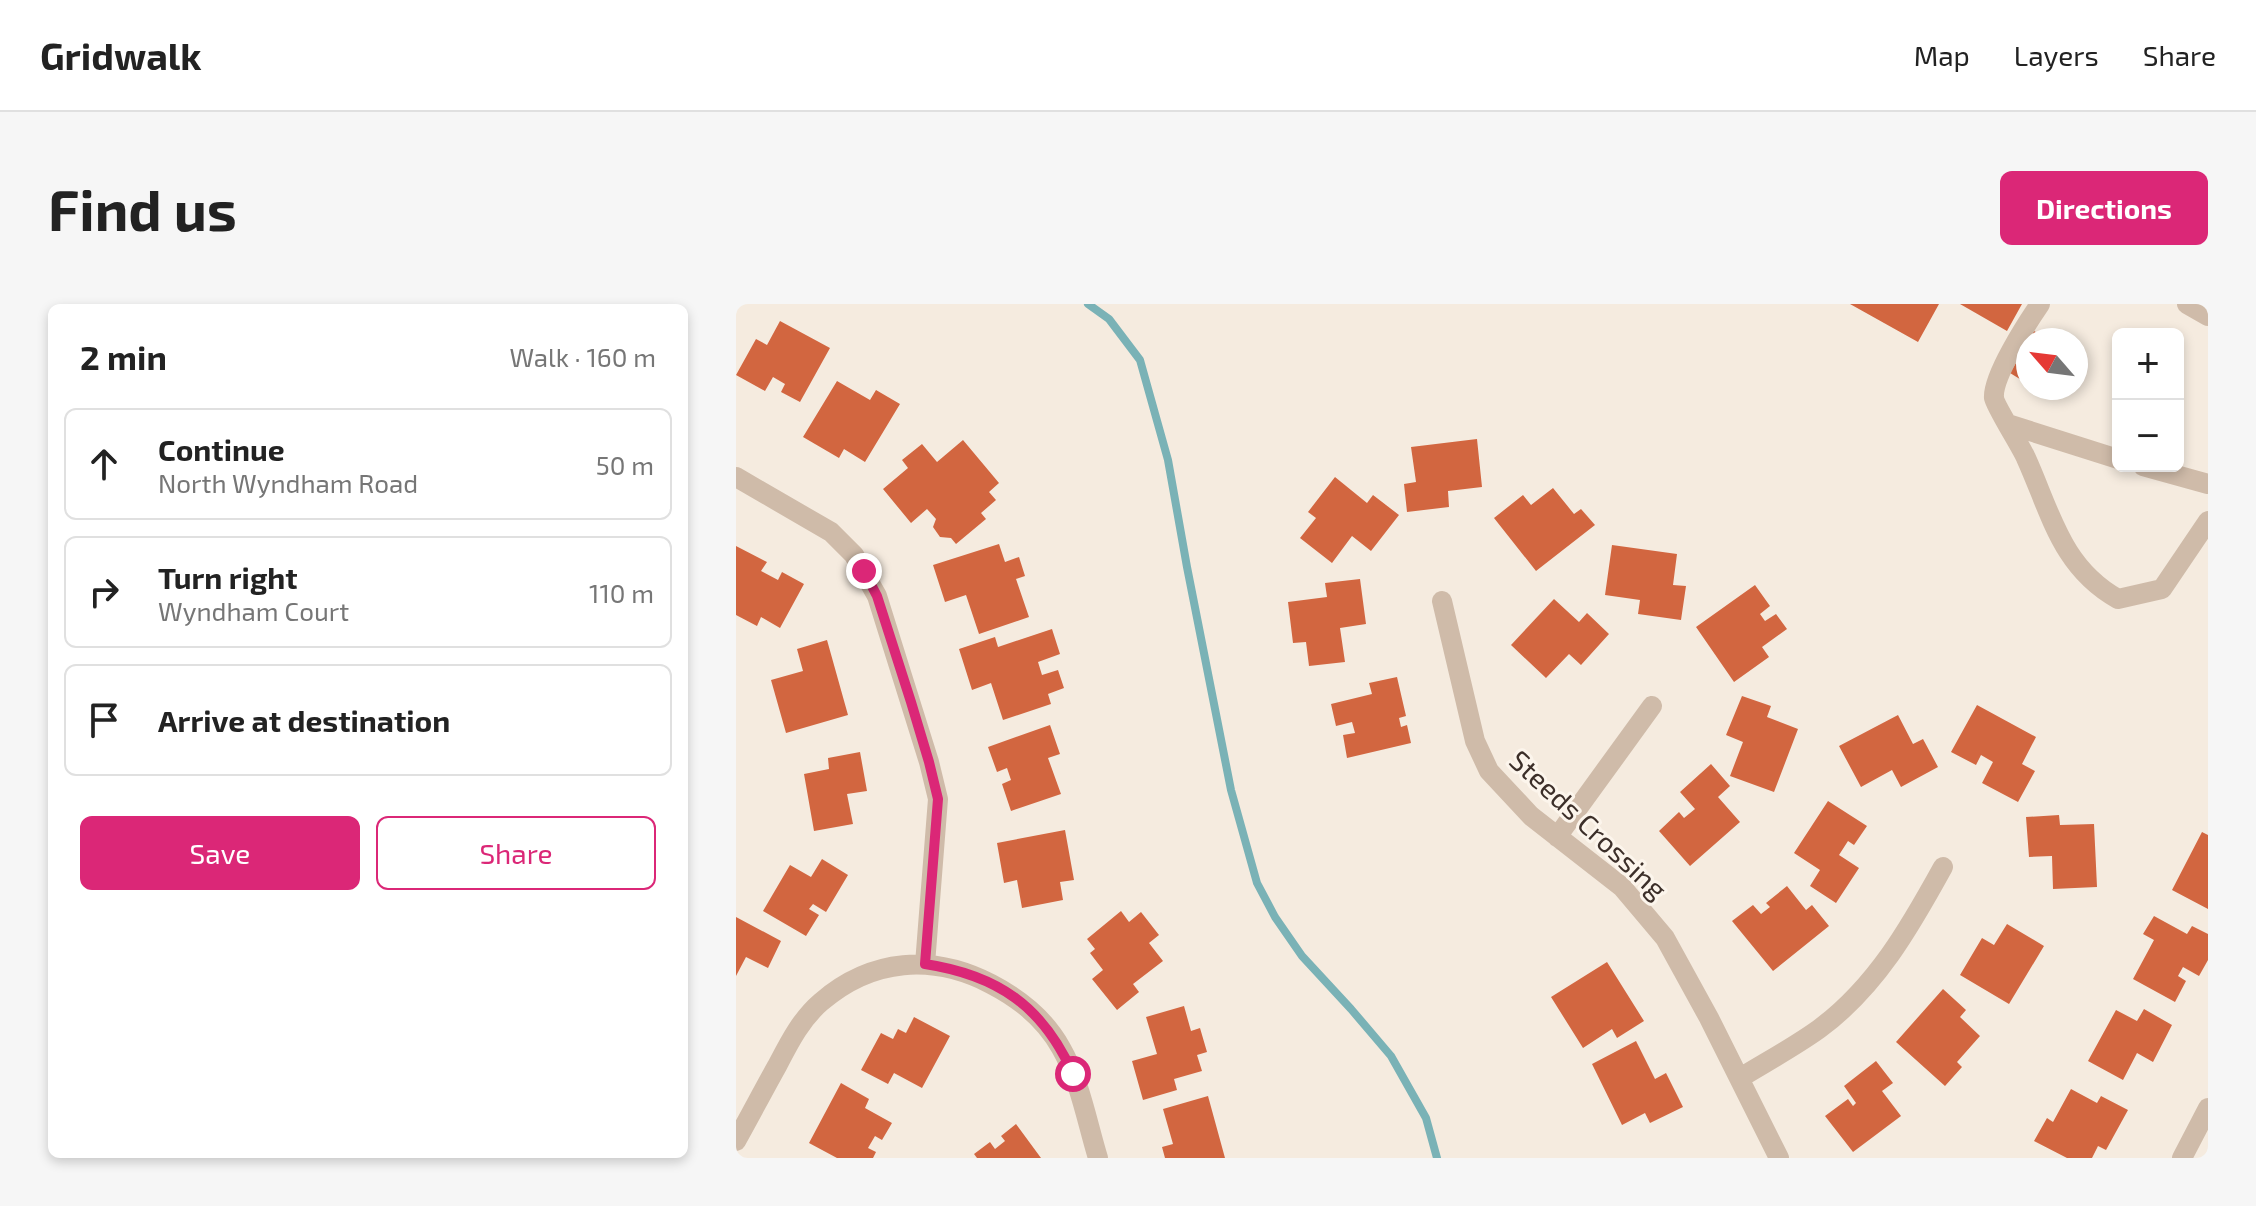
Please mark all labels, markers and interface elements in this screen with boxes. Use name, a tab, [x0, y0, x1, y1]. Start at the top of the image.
text: Gridwalk	[40, 32, 202, 78]
text: Map	[1914, 38, 1970, 72]
text: Layers	[2014, 38, 2099, 72]
text: Share	[2143, 38, 2216, 72]
button: Directions	[2000, 171, 2208, 245]
text: Find us	[48, 175, 237, 242]
north arrow	[2016, 328, 2088, 400]
map controls	[2112, 328, 2184, 472]
button: +	[2112, 328, 2184, 400]
text: 2 min	[80, 336, 167, 377]
text: Walk · 160 m	[509, 341, 656, 372]
button: −	[2112, 400, 2184, 472]
text: Continue	[158, 431, 285, 467]
icon: ahead	[82, 442, 126, 486]
text: 50 m	[596, 449, 654, 480]
text: North Wyndham Road	[158, 467, 418, 498]
route end	[846, 553, 882, 589]
text: Turn right	[158, 559, 298, 595]
icon: right	[82, 570, 126, 614]
text: 110 m	[589, 577, 654, 608]
text: Wyndham Court	[158, 595, 349, 626]
icon: arrive	[82, 698, 126, 742]
text: Arrive at destination	[158, 702, 450, 738]
street label: Steeds Crossing	[1503, 742, 1675, 906]
button: Save	[80, 816, 360, 890]
button: Share	[376, 816, 656, 890]
route start	[1055, 1056, 1091, 1092]

